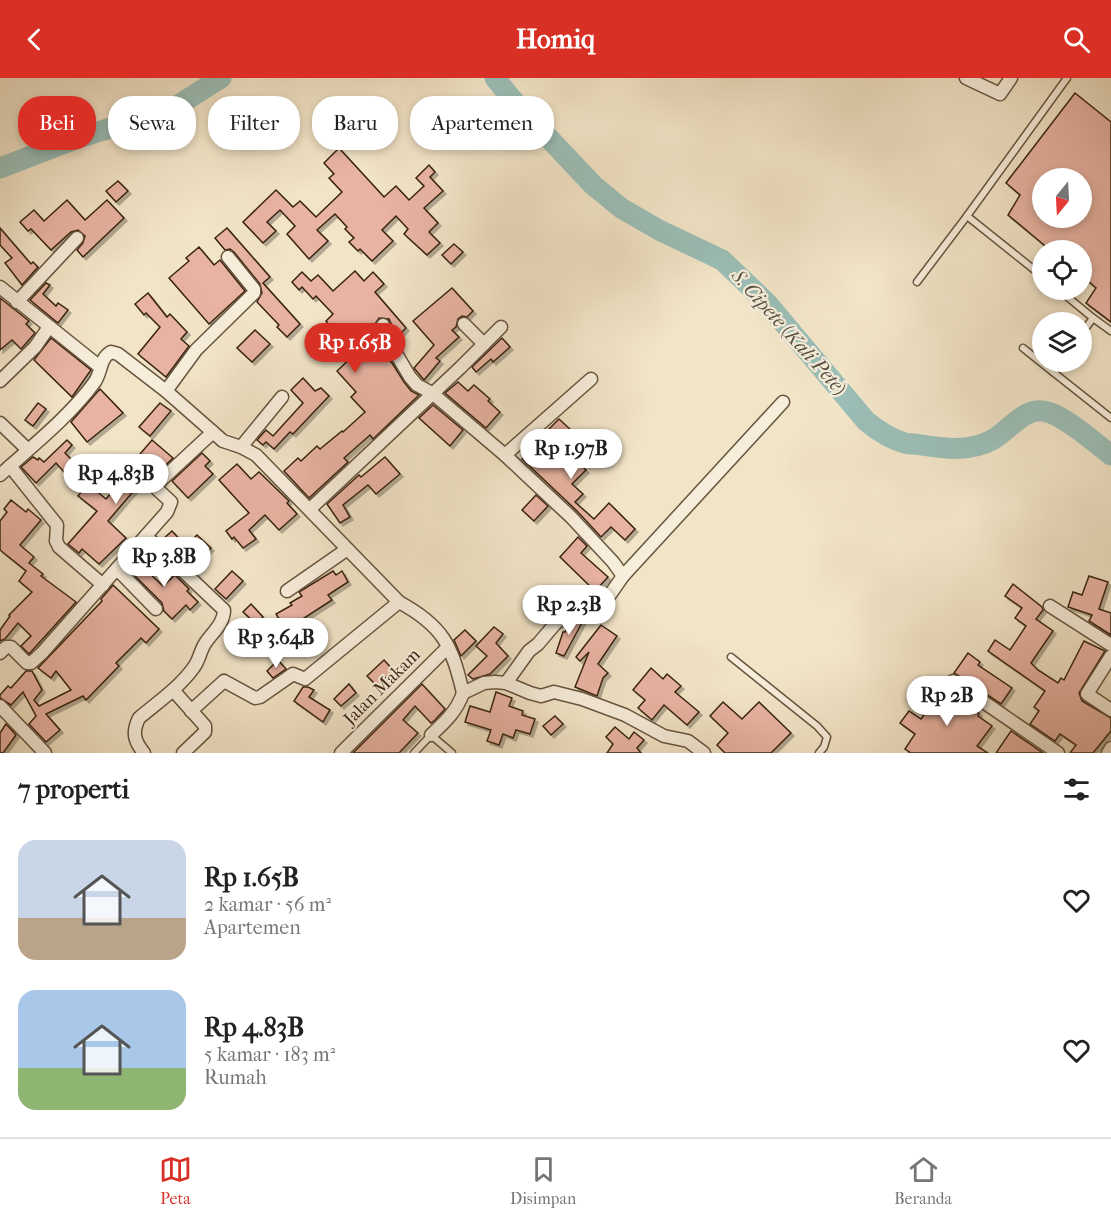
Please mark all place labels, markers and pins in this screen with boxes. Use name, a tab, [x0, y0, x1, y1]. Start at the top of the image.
pin: Rp 1.65B	[293, 323, 417, 374]
pin: Rp 1.97B	[509, 429, 633, 480]
pin: Rp 4.83B	[54, 454, 178, 505]
pin: Rp 3.8B	[109, 537, 219, 588]
pin: Rp 2.3B	[514, 585, 624, 636]
pin: Rp 3.64B	[214, 618, 338, 669]
pin: Rp 2B	[905, 676, 989, 727]

